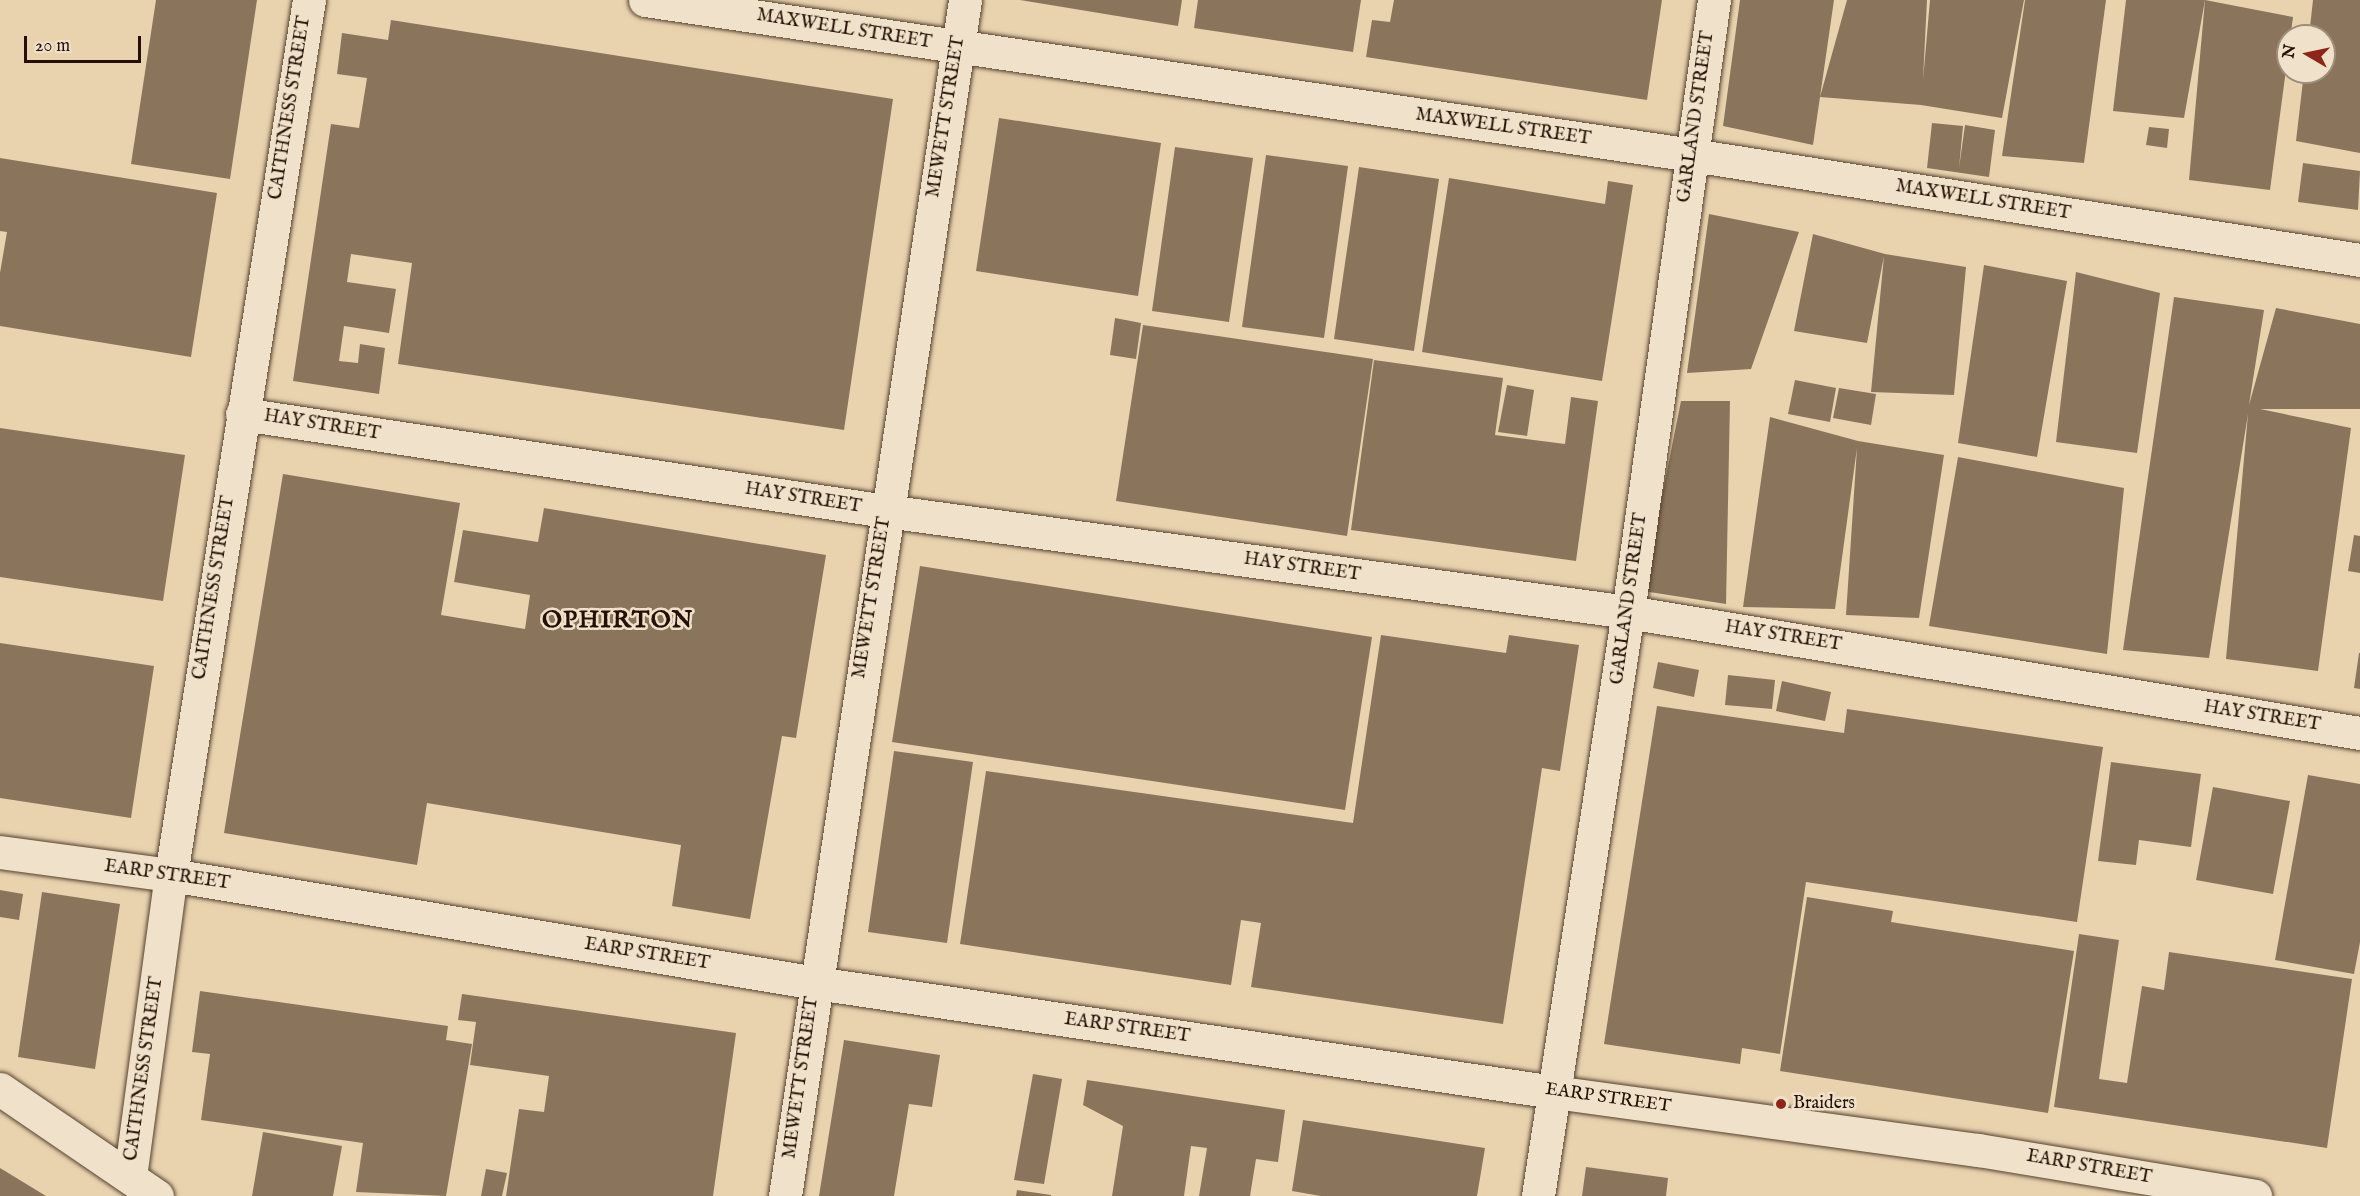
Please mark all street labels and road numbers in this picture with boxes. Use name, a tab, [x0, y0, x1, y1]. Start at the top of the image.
street label: MAXWELL STREET	[755, 6, 933, 54]
street label: CAITHNESS STREET	[266, 15, 316, 201]
street label: GARLAND STREET	[1674, 30, 1720, 204]
street label: MEWETT STREET	[924, 35, 970, 199]
street label: MAXWELL STREET	[1414, 105, 1592, 151]
street label: MAXWELL STREET	[1894, 177, 2072, 225]
street label: HAY STREET	[262, 406, 382, 446]
street label: HAY STREET	[743, 479, 863, 519]
street label: CAITHNESS STREET	[190, 495, 240, 681]
street label: GARLAND STREET	[1607, 512, 1653, 686]
street label: MEWETT STREET	[850, 516, 896, 680]
street label: HAY STREET	[1242, 549, 1362, 587]
street label: HAY STREET	[1723, 617, 1843, 657]
street label: HAY STREET	[2202, 697, 2322, 737]
street label: EARP STREET	[103, 856, 231, 896]
street label: EARP STREET	[583, 934, 711, 976]
street label: CAITHNESS STREET	[121, 976, 169, 1162]
street label: MEWETT STREET	[780, 996, 824, 1160]
street label: EARP STREET	[1063, 1009, 1191, 1049]
street label: EARP STREET	[1544, 1079, 1672, 1119]
street label: EARP STREET	[2025, 1146, 2153, 1190]

